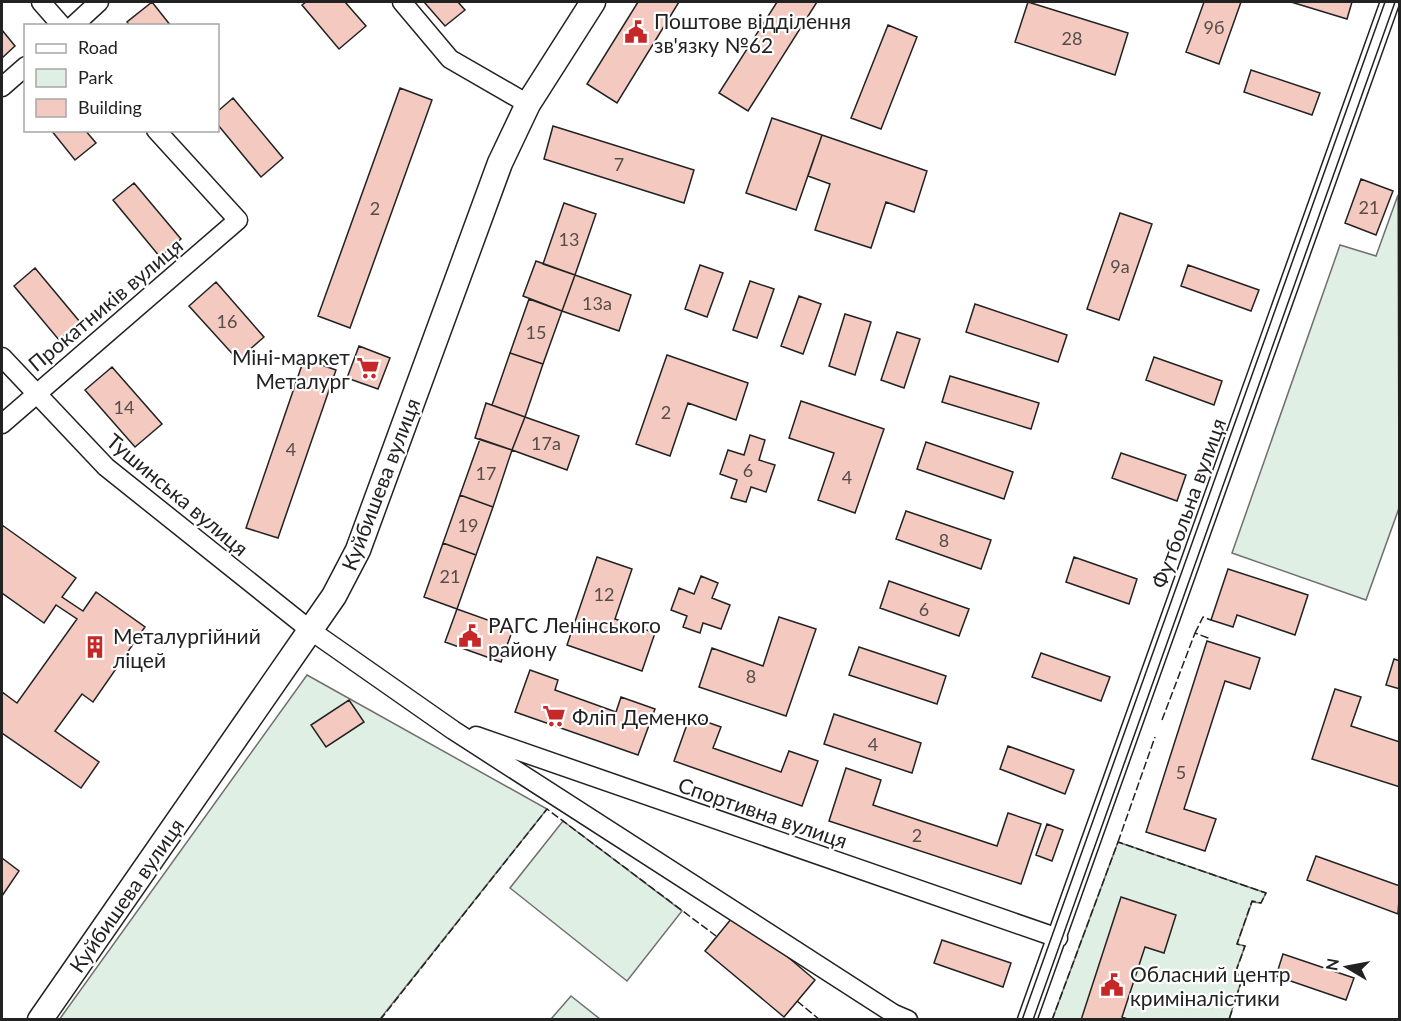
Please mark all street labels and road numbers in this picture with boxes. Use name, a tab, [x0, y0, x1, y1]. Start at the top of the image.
street label: Прокатників вулиця	[23, 232, 187, 376]
street label: Куйбишева вулиця	[336, 394, 424, 574]
street label: Футбольна вулиця	[1146, 415, 1230, 591]
street label: Тушинська вулиця	[102, 428, 254, 560]
street label: Спортивна вулиця	[675, 771, 851, 853]
street label: Куйбишева вулиця	[63, 813, 189, 977]

